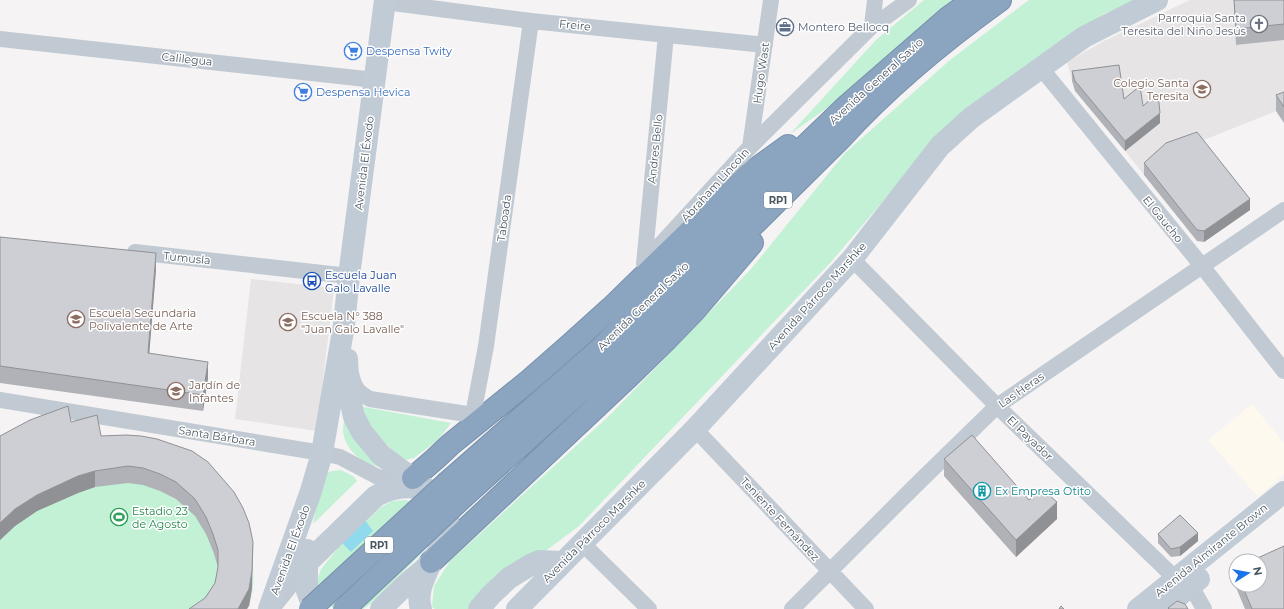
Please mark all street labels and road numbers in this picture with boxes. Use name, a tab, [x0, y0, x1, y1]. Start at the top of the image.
street label: Freire	[559, 16, 592, 34]
street label: Avenida General Savio	[826, 35, 926, 127]
street label: Hugo Wast	[750, 41, 772, 104]
street label: Calilegua	[161, 49, 213, 69]
street label: Andres Bello	[644, 114, 666, 184]
street label: Avenida El Éxodo	[351, 115, 377, 211]
street label: Abraham Lincoln	[678, 145, 752, 225]
road number: RP1	[764, 192, 792, 208]
street label: El Gaucho	[1140, 193, 1186, 245]
street label: Taboada	[494, 194, 514, 242]
street label: Avenida Párroco Marshke	[765, 239, 869, 353]
street label: Tumusla	[163, 249, 211, 267]
street label: Avenida General Savio	[594, 259, 692, 353]
street label: Las Heras	[995, 369, 1047, 411]
street label: El Payador	[1004, 413, 1056, 463]
street label: Santa Bárbara	[177, 423, 257, 449]
street label: Teniente Fernández	[738, 474, 823, 564]
street label: Avenida Párroco Marshke	[540, 476, 649, 585]
street label: Avenida Almirante Brown	[1152, 500, 1270, 600]
street label: Avenida El Éxodo	[267, 503, 313, 597]
road number: RP1	[365, 537, 393, 553]

